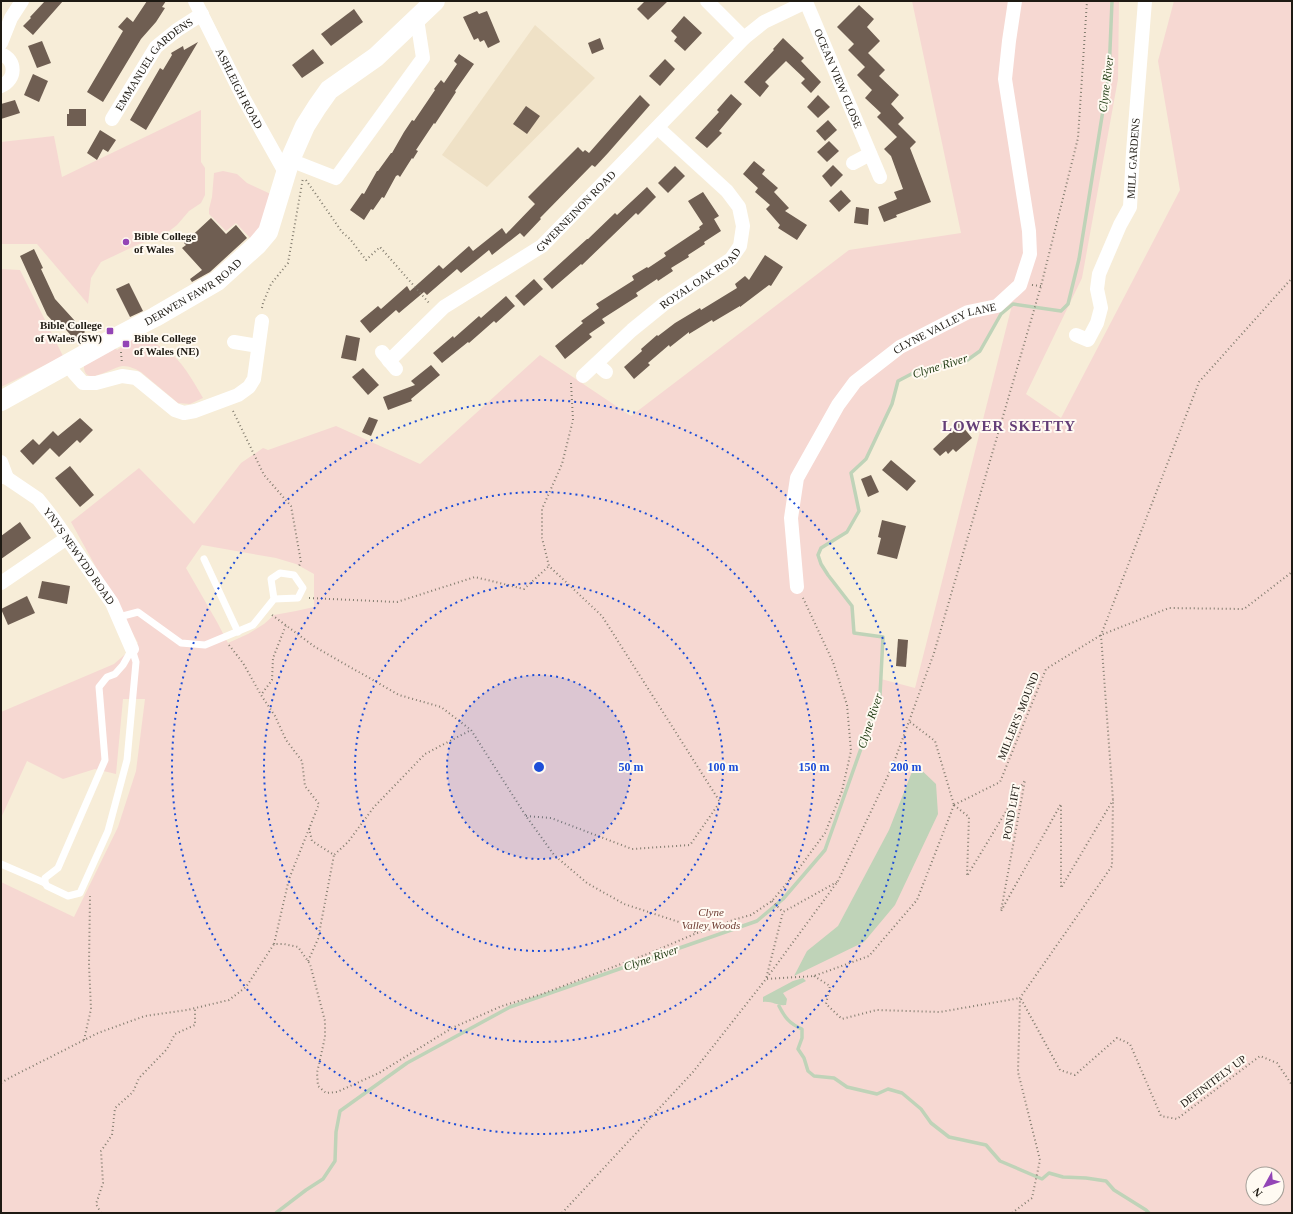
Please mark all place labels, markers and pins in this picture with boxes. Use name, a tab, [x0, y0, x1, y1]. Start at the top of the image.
place label: Bible College of Wales	[134, 230, 196, 255]
marker: Bible College of Wales	[121, 237, 131, 247]
place label: Bible College of Wales (SW)	[35, 319, 102, 345]
marker: Bible College of Wales (SW)	[105, 326, 115, 336]
place label: Bible College of Wales (NE)	[134, 332, 200, 358]
marker: Bible College of Wales (NE)	[121, 339, 131, 349]
centre of rings	[532, 760, 546, 774]

